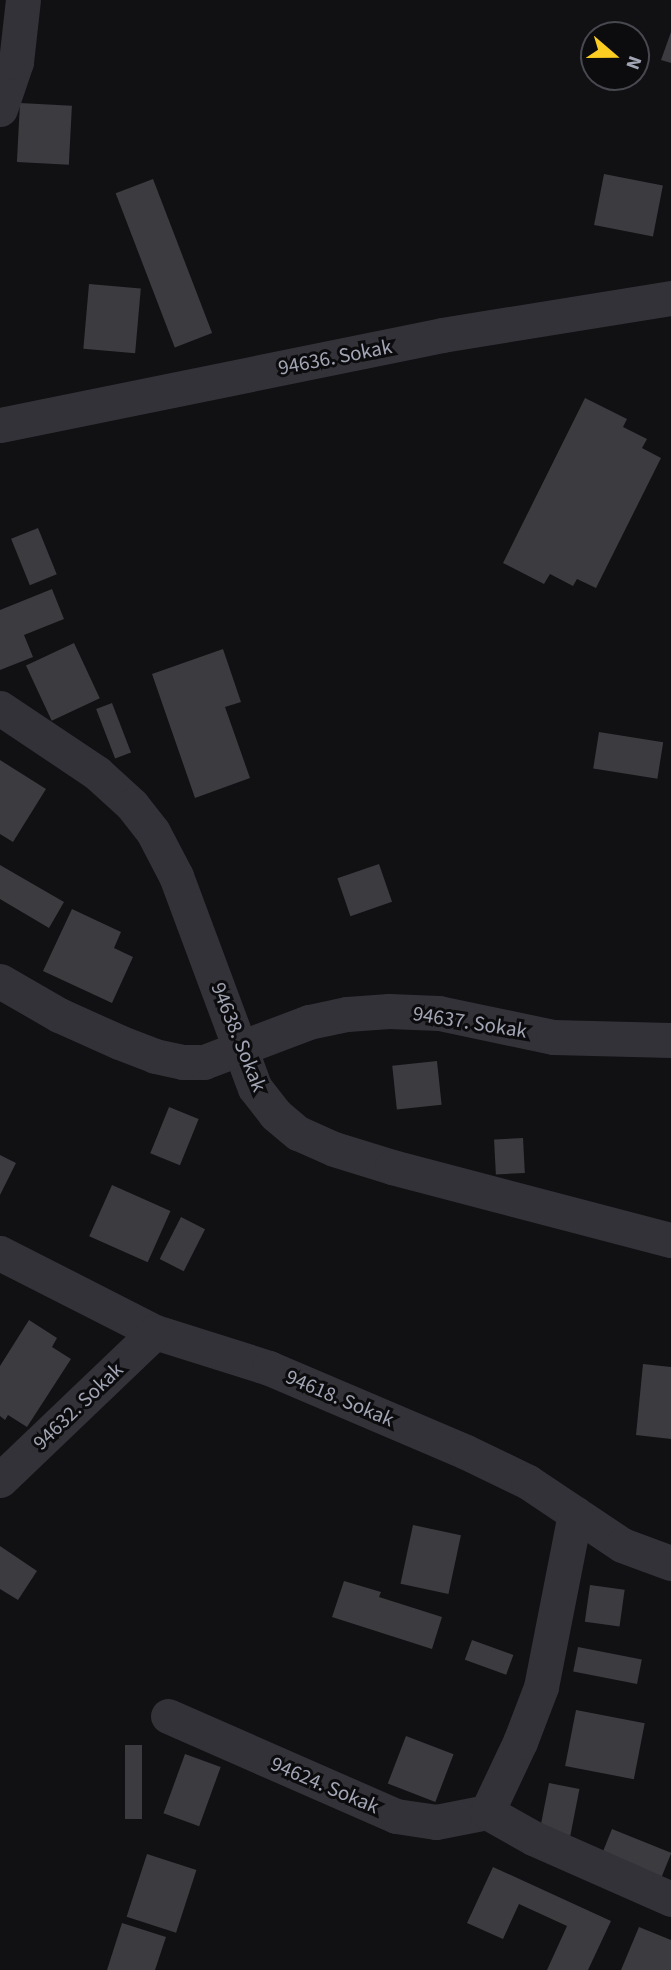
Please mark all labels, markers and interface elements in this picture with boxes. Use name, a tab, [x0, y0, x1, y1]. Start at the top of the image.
north arrow	[580, 21, 650, 91]
text: N	[618, 52, 648, 73]
street label: 94636. Sokak	[276, 334, 394, 380]
street label: 94638. Sokak	[206, 979, 272, 1095]
street label: 94637. Sokak	[411, 1001, 529, 1043]
street label: 94632. Sokak	[28, 1357, 128, 1455]
street label: 94618. Sokak	[282, 1364, 398, 1432]
street label: 94624. Sokak	[267, 1751, 383, 1819]

